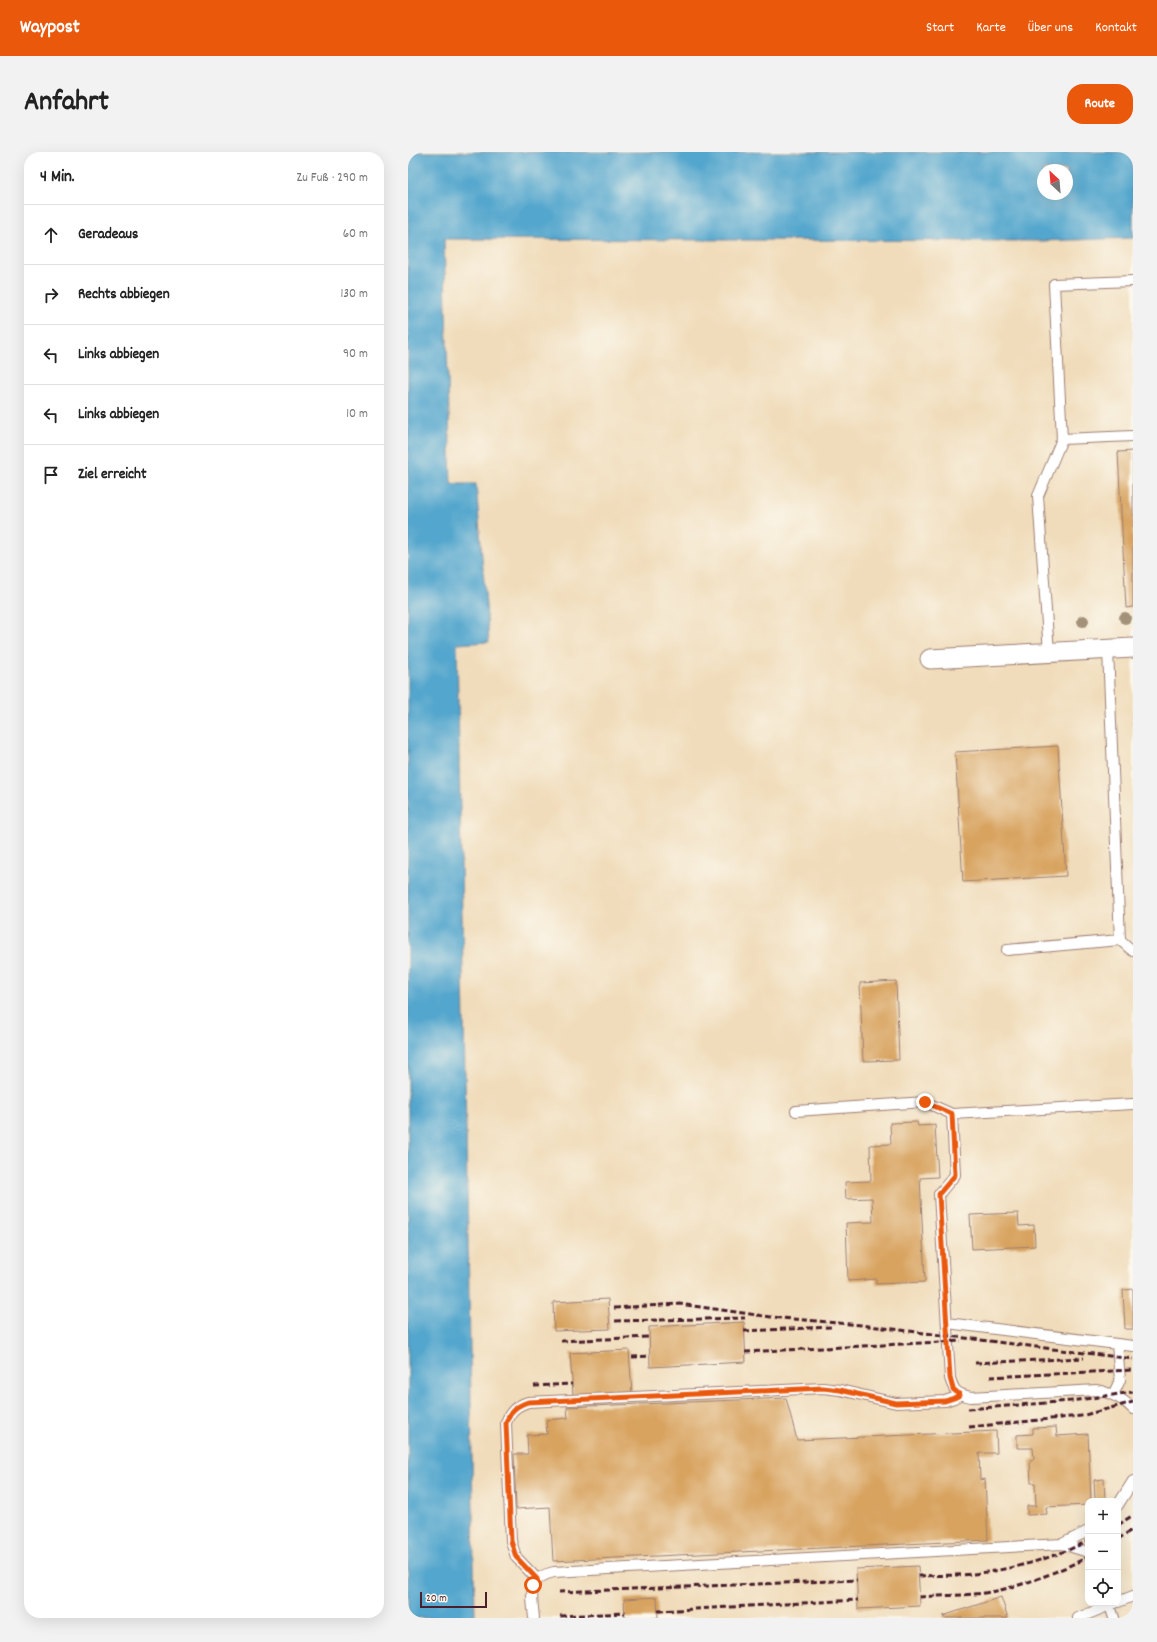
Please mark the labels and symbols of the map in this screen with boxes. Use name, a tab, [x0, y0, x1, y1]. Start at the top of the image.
north arrow	[1037, 164, 1073, 200]
route end	[916, 1093, 934, 1111]
route start	[524, 1576, 542, 1594]
scale bar	[420, 1590, 487, 1609]

